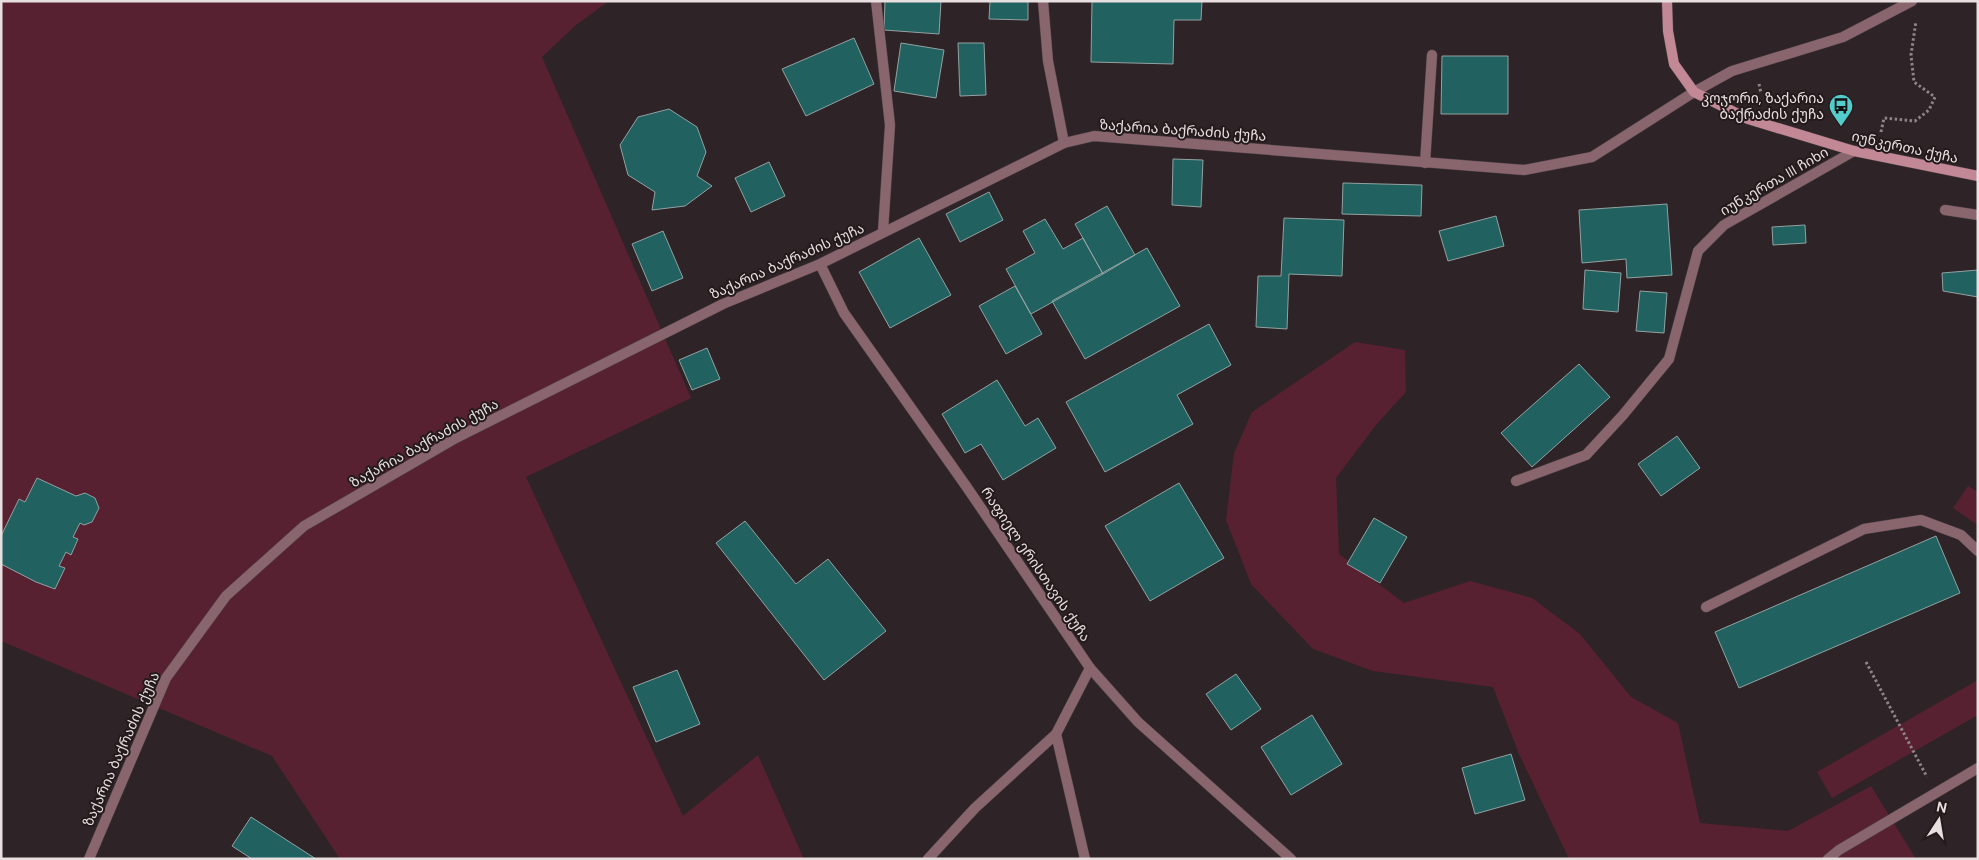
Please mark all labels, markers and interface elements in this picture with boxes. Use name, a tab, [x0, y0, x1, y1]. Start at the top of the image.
place label: კოჯორი, ზაქარია ბაქრაძის ქუჩა	[1701, 89, 1824, 123]
bus stop icon: კოჯორი, ზაქარია ბაქრაძის ქუჩა	[1828, 93, 1854, 127]
street label: ზაქარია ბაქრაძის ქუჩა	[1099, 115, 1267, 145]
street label: იუნკერთა ქუჩა	[1850, 127, 1960, 167]
street label: იუნკერთა III ჩიხი	[1717, 143, 1831, 219]
street label: ზაქარია ბაქრაძის ქუჩა	[707, 219, 867, 303]
street label: ზაქარია ბაქრაძის ქუჩა	[347, 395, 501, 491]
street label: რაფიელ ერისთავის ქუჩა	[977, 483, 1095, 645]
street label: ზაქარია ბაქრაძის ქუჩა	[79, 669, 163, 829]
north arrow	[1914, 795, 1964, 845]
text: N	[1935, 797, 1949, 817]

